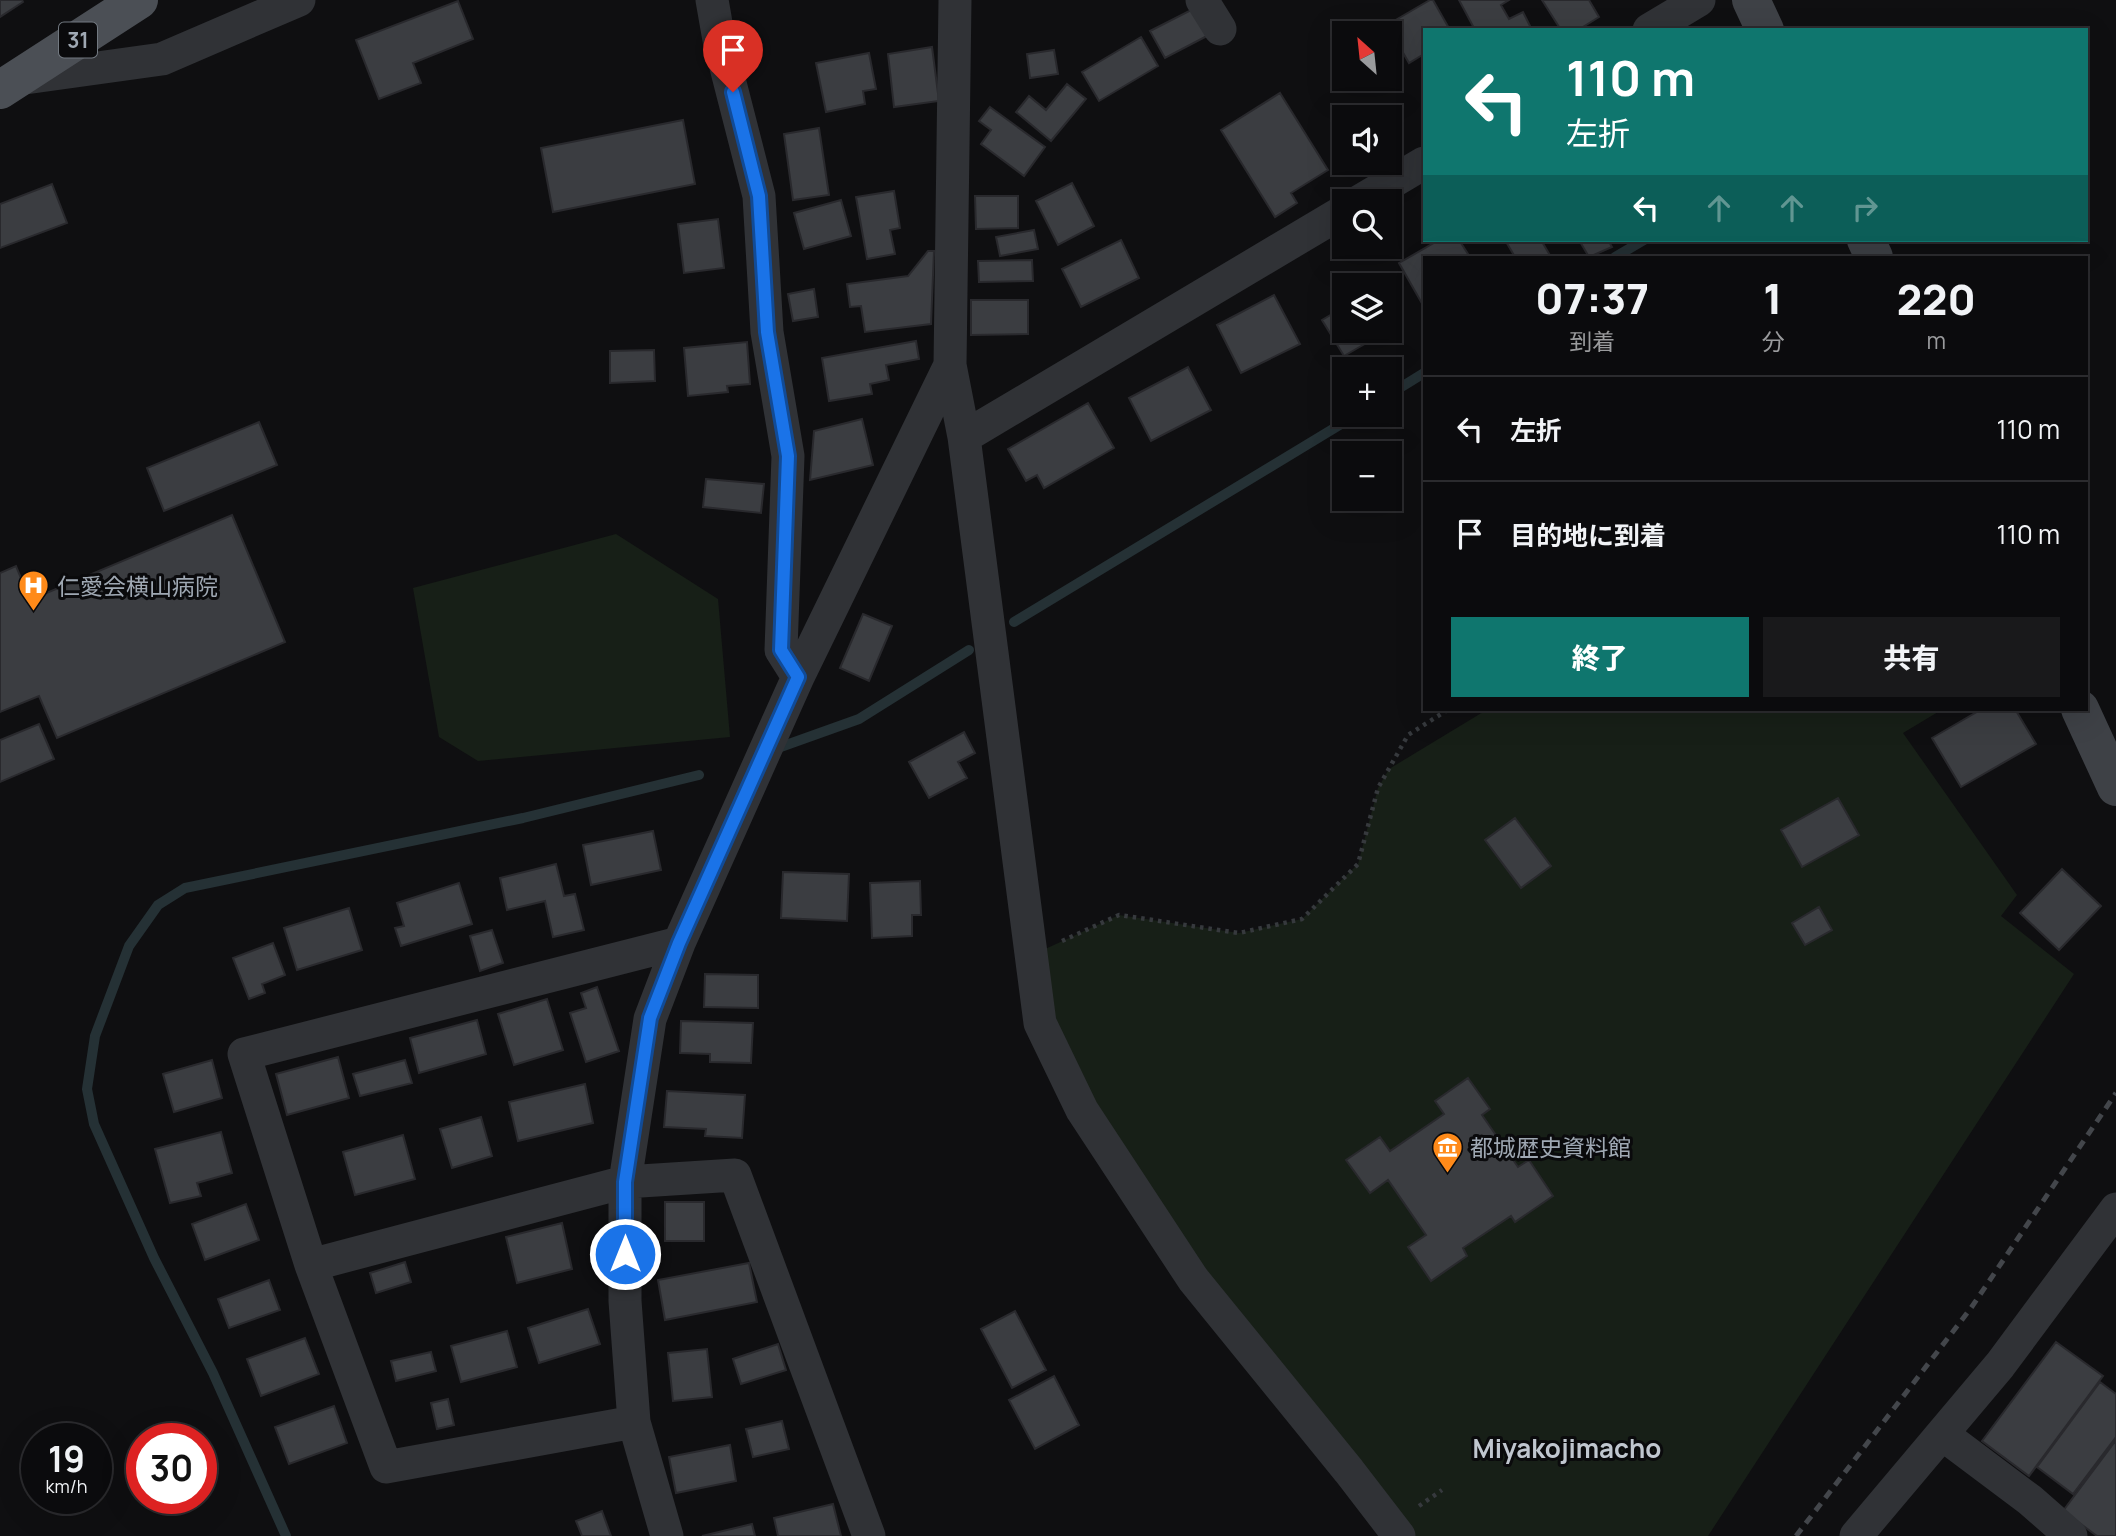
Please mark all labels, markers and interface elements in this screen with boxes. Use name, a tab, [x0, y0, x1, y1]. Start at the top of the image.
pin	[703, 20, 763, 92]
north arrow	[1332, 21, 1402, 91]
map controls	[1332, 21, 1402, 511]
road number: 31	[59, 22, 97, 58]
icon: arrive	[714, 31, 752, 69]
text: 110 m	[1566, 44, 1695, 111]
icon: left	[1451, 56, 1542, 147]
button: sound	[1332, 105, 1402, 175]
text: 左折	[1566, 111, 1630, 155]
button: search	[1332, 189, 1402, 259]
icon: left	[1627, 189, 1665, 227]
icon: ahead	[1700, 189, 1738, 227]
icon: ahead	[1773, 189, 1811, 227]
icon: right	[1846, 189, 1884, 227]
text: 07:37	[1535, 269, 1649, 327]
text: 1	[1763, 269, 1782, 327]
text: 220	[1897, 270, 1976, 328]
button: layers	[1332, 273, 1402, 343]
text: m	[1926, 324, 1946, 356]
text: 到着	[1569, 325, 1615, 357]
text: 分	[1761, 325, 1784, 357]
button: +	[1332, 357, 1402, 427]
icon: left	[1451, 410, 1489, 448]
text: 110 m	[1997, 411, 2060, 447]
text: 左折	[1510, 412, 1562, 448]
button: −	[1332, 441, 1402, 511]
icon: arrive	[1451, 515, 1489, 553]
text: 110 m	[1997, 516, 2060, 552]
text: 目的地に到着	[1510, 517, 1666, 553]
hospital icon: 仁愛会横山病院	[17, 569, 51, 613]
place label: 仁愛会横山病院	[57, 570, 218, 602]
button: 終了	[1451, 617, 1749, 697]
button: 共有	[1763, 617, 2060, 697]
museum icon: 都城歴史資料館	[1430, 1130, 1464, 1174]
place label: 都城歴史資料館	[1470, 1131, 1631, 1163]
position arrow	[588, 1217, 662, 1291]
speed limit sign: 30	[126, 1423, 217, 1514]
district label: Miyakojimacho	[1473, 1430, 1661, 1466]
text: 19	[48, 1435, 85, 1483]
text: km/h	[46, 1474, 87, 1498]

